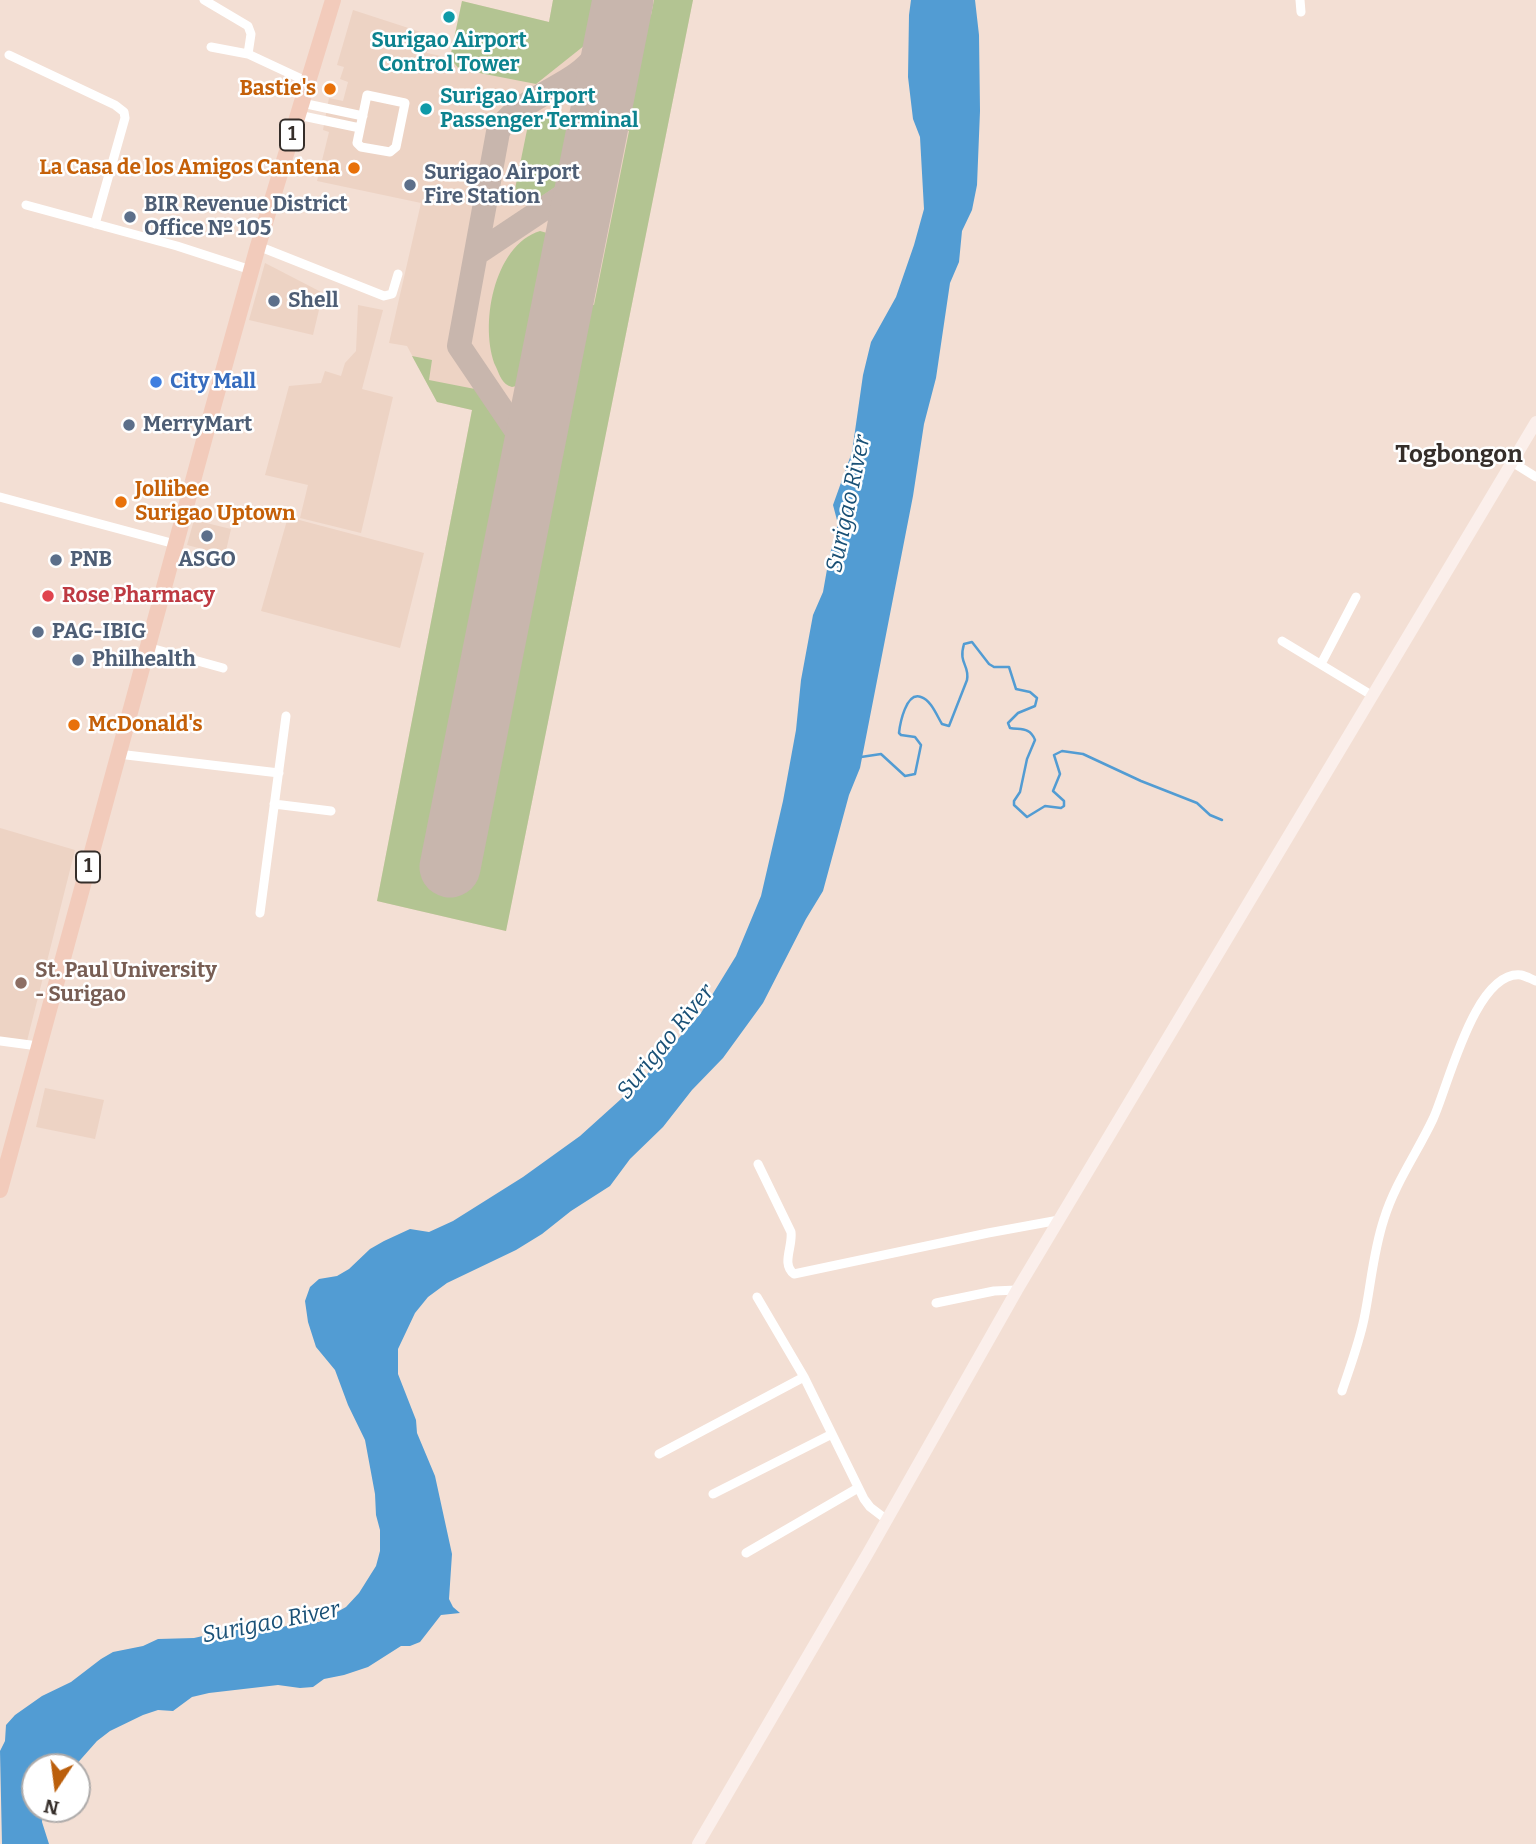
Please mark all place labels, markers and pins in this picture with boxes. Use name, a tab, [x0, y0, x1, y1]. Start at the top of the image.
marker: Surigao Airport Control Tower	[441, 9, 457, 25]
place label: Surigao Airport Control Tower	[371, 28, 527, 78]
place label: Bastie's	[239, 76, 316, 102]
marker: Bastie's	[322, 81, 338, 97]
place label: Surigao Airport Passenger Terminal	[440, 84, 639, 134]
marker: Surigao Airport Passenger Terminal	[418, 101, 434, 117]
place label: La Casa de los Amigos Cantena	[39, 155, 340, 181]
marker: La Casa de los Amigos Cantena	[346, 160, 362, 176]
place label: Surigao Airport Fire Station	[424, 160, 580, 210]
marker: Surigao Airport Fire Station	[402, 177, 418, 193]
place label: BIR Revenue District Office № 105	[144, 192, 347, 242]
marker: BIR Revenue District Office № 105	[122, 209, 138, 225]
place label: Shell	[288, 288, 338, 314]
marker: Shell	[266, 293, 282, 309]
place label: City Mall	[170, 369, 256, 395]
marker: City Mall	[148, 374, 164, 390]
place label: MerryMart	[143, 412, 252, 438]
marker: MerryMart	[121, 417, 137, 433]
place label: Jollibee Surigao Uptown	[135, 477, 296, 527]
marker: Jollibee Surigao Uptown	[113, 494, 129, 510]
marker: ASGO	[199, 528, 215, 544]
place label: PNB	[70, 547, 112, 573]
place label: ASGO	[178, 547, 236, 573]
marker: PNB	[48, 552, 64, 568]
place label: Rose Pharmacy	[62, 583, 215, 609]
marker: Rose Pharmacy	[40, 588, 56, 604]
place label: PAG-IBIG	[52, 619, 146, 645]
marker: PAG-IBIG	[30, 624, 46, 640]
place label: Philhealth	[92, 647, 196, 673]
marker: Philhealth	[70, 652, 86, 668]
place label: McDonald's	[88, 712, 203, 738]
marker: McDonald's	[66, 717, 82, 733]
place label: St. Paul University - Surigao	[35, 958, 217, 1008]
marker: St. Paul University - Surigao	[13, 975, 29, 991]

